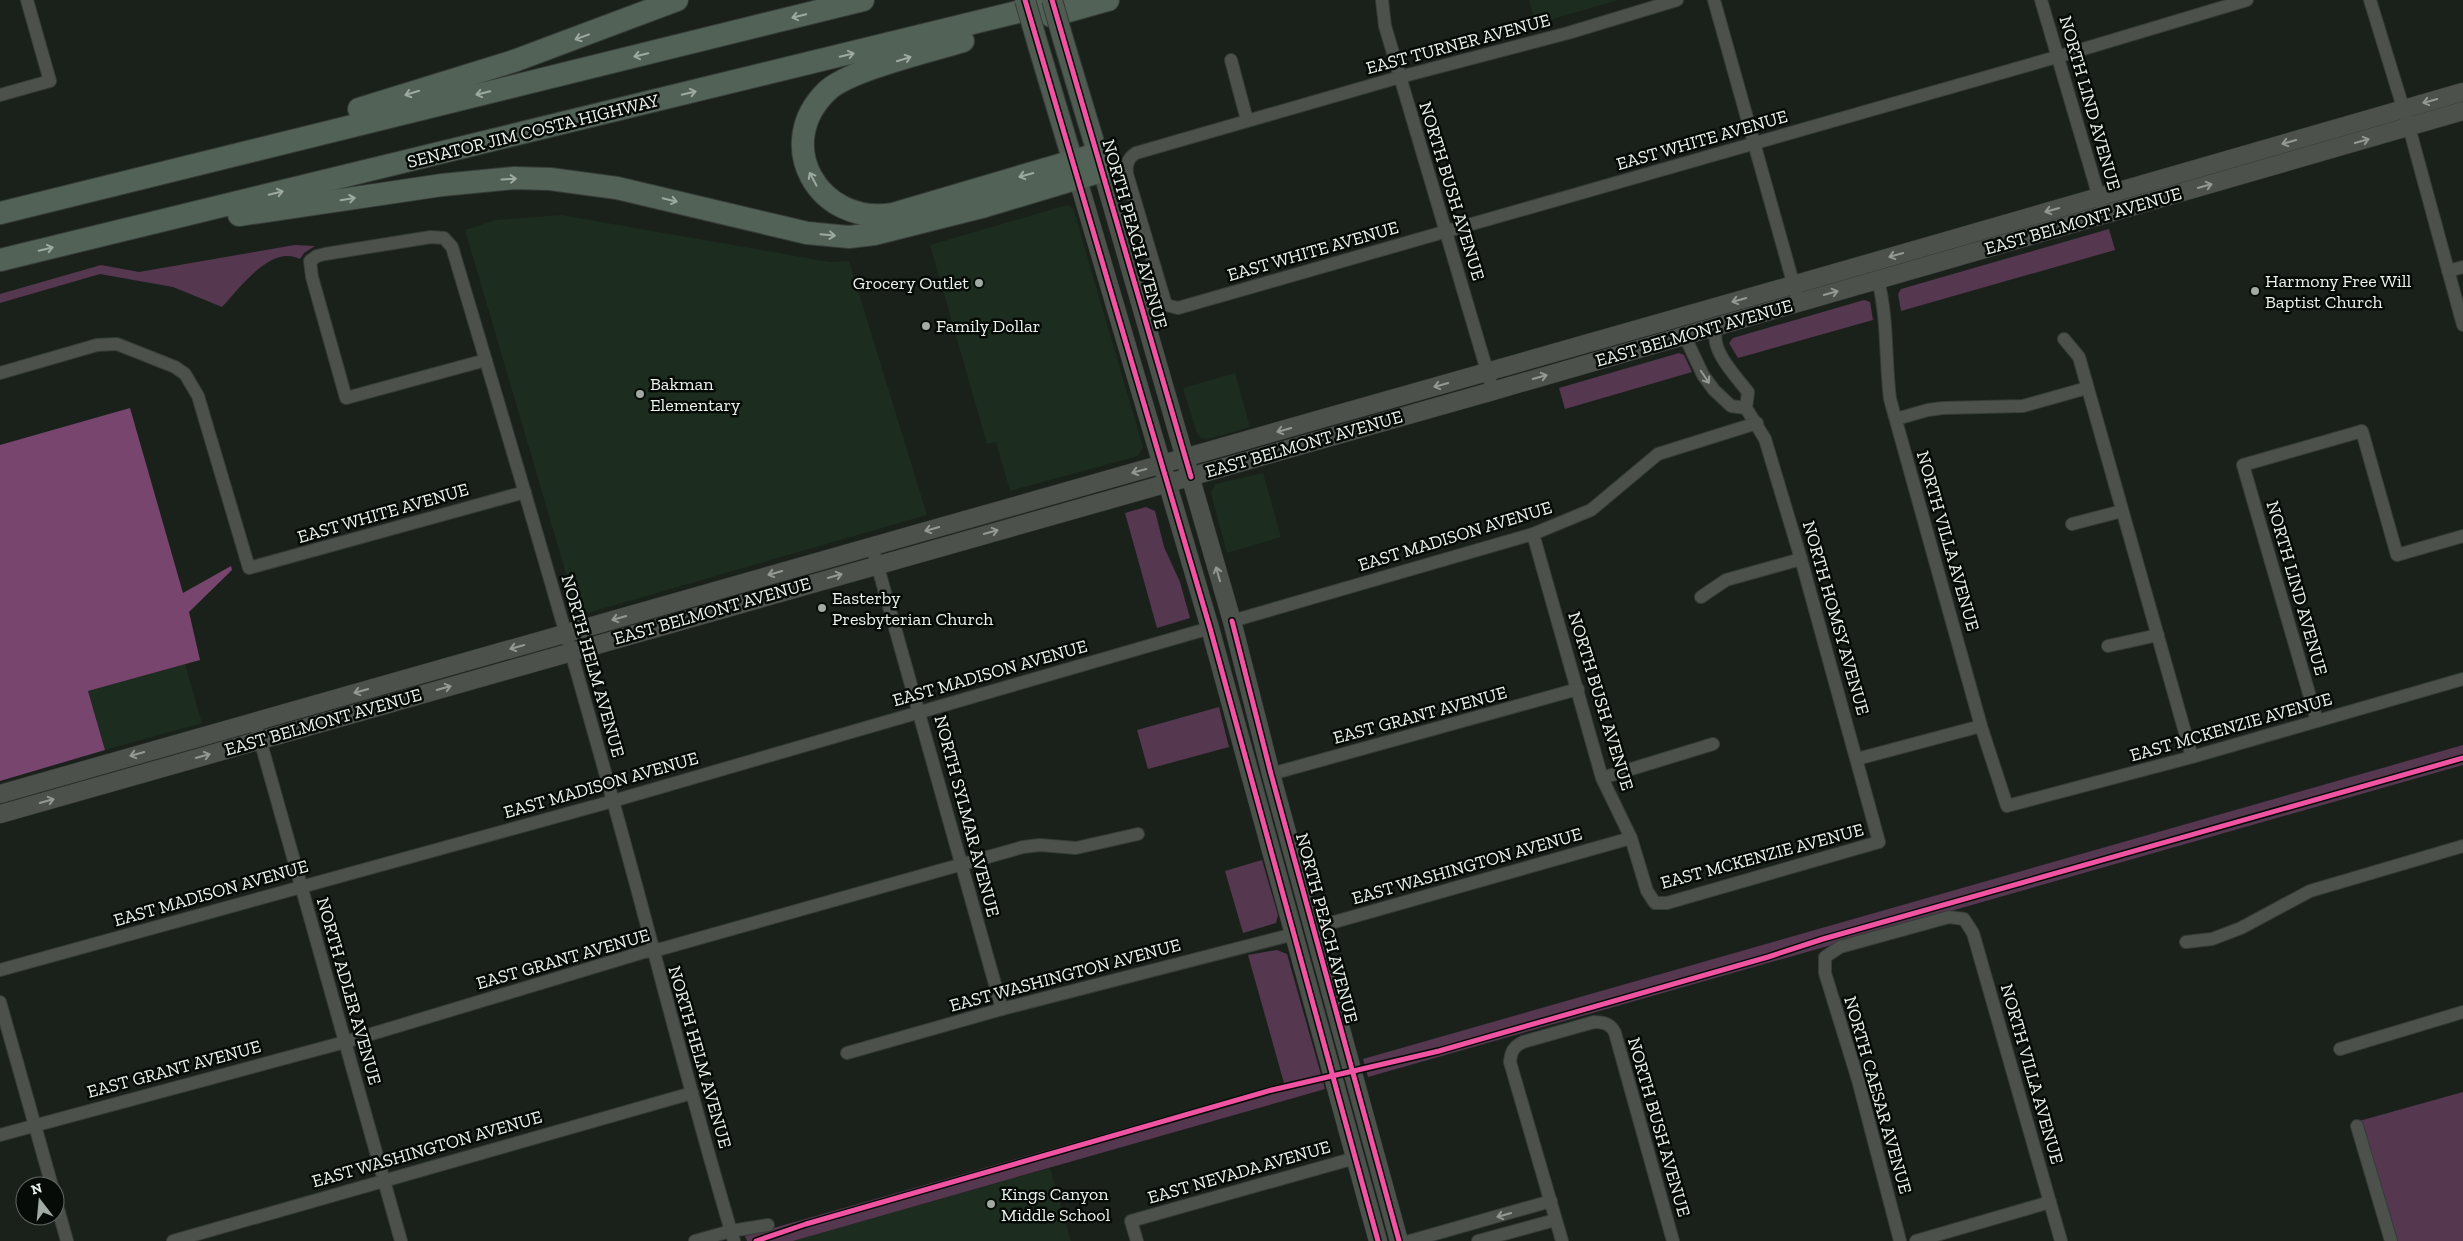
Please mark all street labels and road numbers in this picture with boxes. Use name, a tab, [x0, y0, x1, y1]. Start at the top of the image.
street label: EAST TURNER AVENUE	[1364, 9, 1552, 79]
street label: NORTH LIND AVENUE	[2055, 13, 2125, 193]
street label: SENATOR JIM COSTA HIGHWAY	[405, 89, 661, 173]
street label: NORTH BUSH AVENUE	[1414, 99, 1490, 283]
street label: EAST WHITE AVENUE	[1614, 105, 1790, 175]
street label: NORTH PEACH AVENUE	[1097, 137, 1173, 331]
street label: EAST BELMONT AVENUE	[1982, 182, 2184, 260]
street label: EAST WHITE AVENUE	[1225, 216, 1401, 286]
street label: EAST BELMONT AVENUE	[1593, 294, 1795, 372]
street label: EAST BELMONT AVENUE	[1203, 405, 1405, 483]
street label: NORTH VILLA AVENUE	[1912, 448, 1984, 634]
street label: EAST WHITE AVENUE	[295, 478, 471, 548]
street label: EAST MADISON AVENUE	[1355, 496, 1555, 576]
street label: NORTH LIND AVENUE	[2262, 498, 2332, 678]
street label: NORTH HOMSY AVENUE	[1798, 518, 1874, 718]
street label: NORTH HELM AVENUE	[556, 572, 630, 760]
street label: EAST BELMONT AVENUE	[611, 572, 813, 650]
street label: NORTH BUSH AVENUE	[1563, 609, 1639, 793]
street label: EAST MADISON AVENUE	[890, 635, 1090, 711]
street label: EAST GRANT AVENUE	[1331, 681, 1509, 749]
street label: EAST BELMONT AVENUE	[222, 683, 424, 761]
street label: EAST MCKENZIE AVENUE	[2127, 688, 2335, 766]
street label: NORTH SYLMAR AVENUE	[929, 713, 1005, 919]
street label: EAST MADISON AVENUE	[501, 747, 701, 823]
street label: EAST MCKENZIE AVENUE	[1658, 818, 1866, 894]
street label: EAST WASHINGTON AVENUE	[1349, 823, 1585, 909]
street label: NORTH PEACH AVENUE	[1291, 830, 1363, 1026]
street label: EAST MADISON AVENUE	[111, 855, 311, 931]
street label: NORTH ADLER AVENUE	[312, 895, 386, 1087]
street label: EAST GRANT AVENUE	[474, 924, 652, 994]
street label: EAST WASHINGTON AVENUE	[947, 934, 1183, 1016]
street label: NORTH HELM AVENUE	[663, 963, 737, 1151]
street label: NORTH VILLA AVENUE	[1996, 981, 2068, 1167]
street label: NORTH CAESAR AVENUE	[1839, 994, 1917, 1196]
street label: EAST GRANT AVENUE	[85, 1035, 263, 1103]
street label: NORTH BUSH AVENUE	[1623, 1035, 1695, 1219]
street label: EAST WASHINGTON AVENUE	[309, 1106, 545, 1192]
street label: EAST NEVADA AVENUE	[1145, 1135, 1333, 1209]

